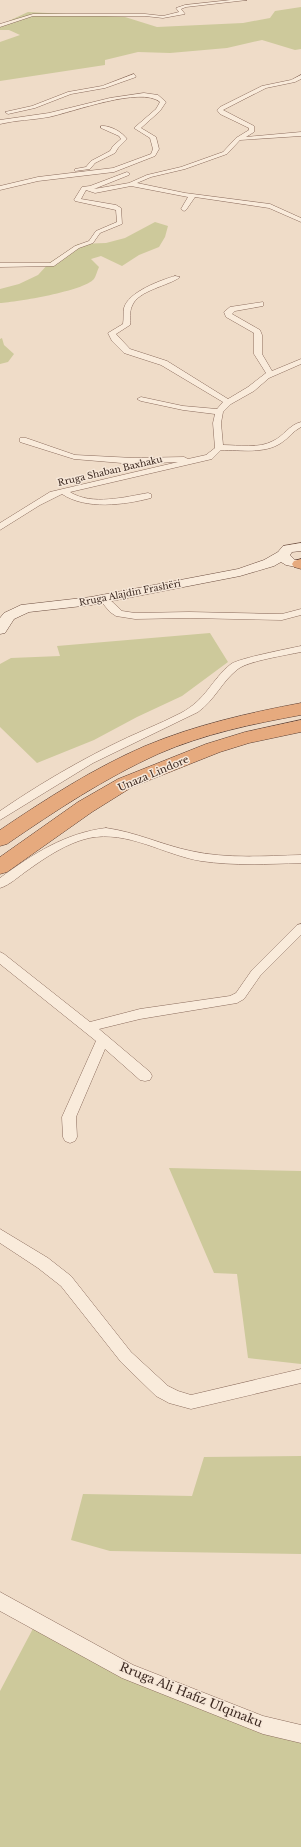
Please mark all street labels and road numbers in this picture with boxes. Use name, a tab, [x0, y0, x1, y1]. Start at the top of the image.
street label: Rruga Shaban Baxhaku	[56, 453, 163, 488]
street label: Rruga Alajdin Frashëri	[78, 577, 182, 608]
street label: Unaza Lindore	[116, 753, 191, 794]
street label: Rruga Ali Hafiz Ulqinaku	[118, 1659, 265, 1730]

